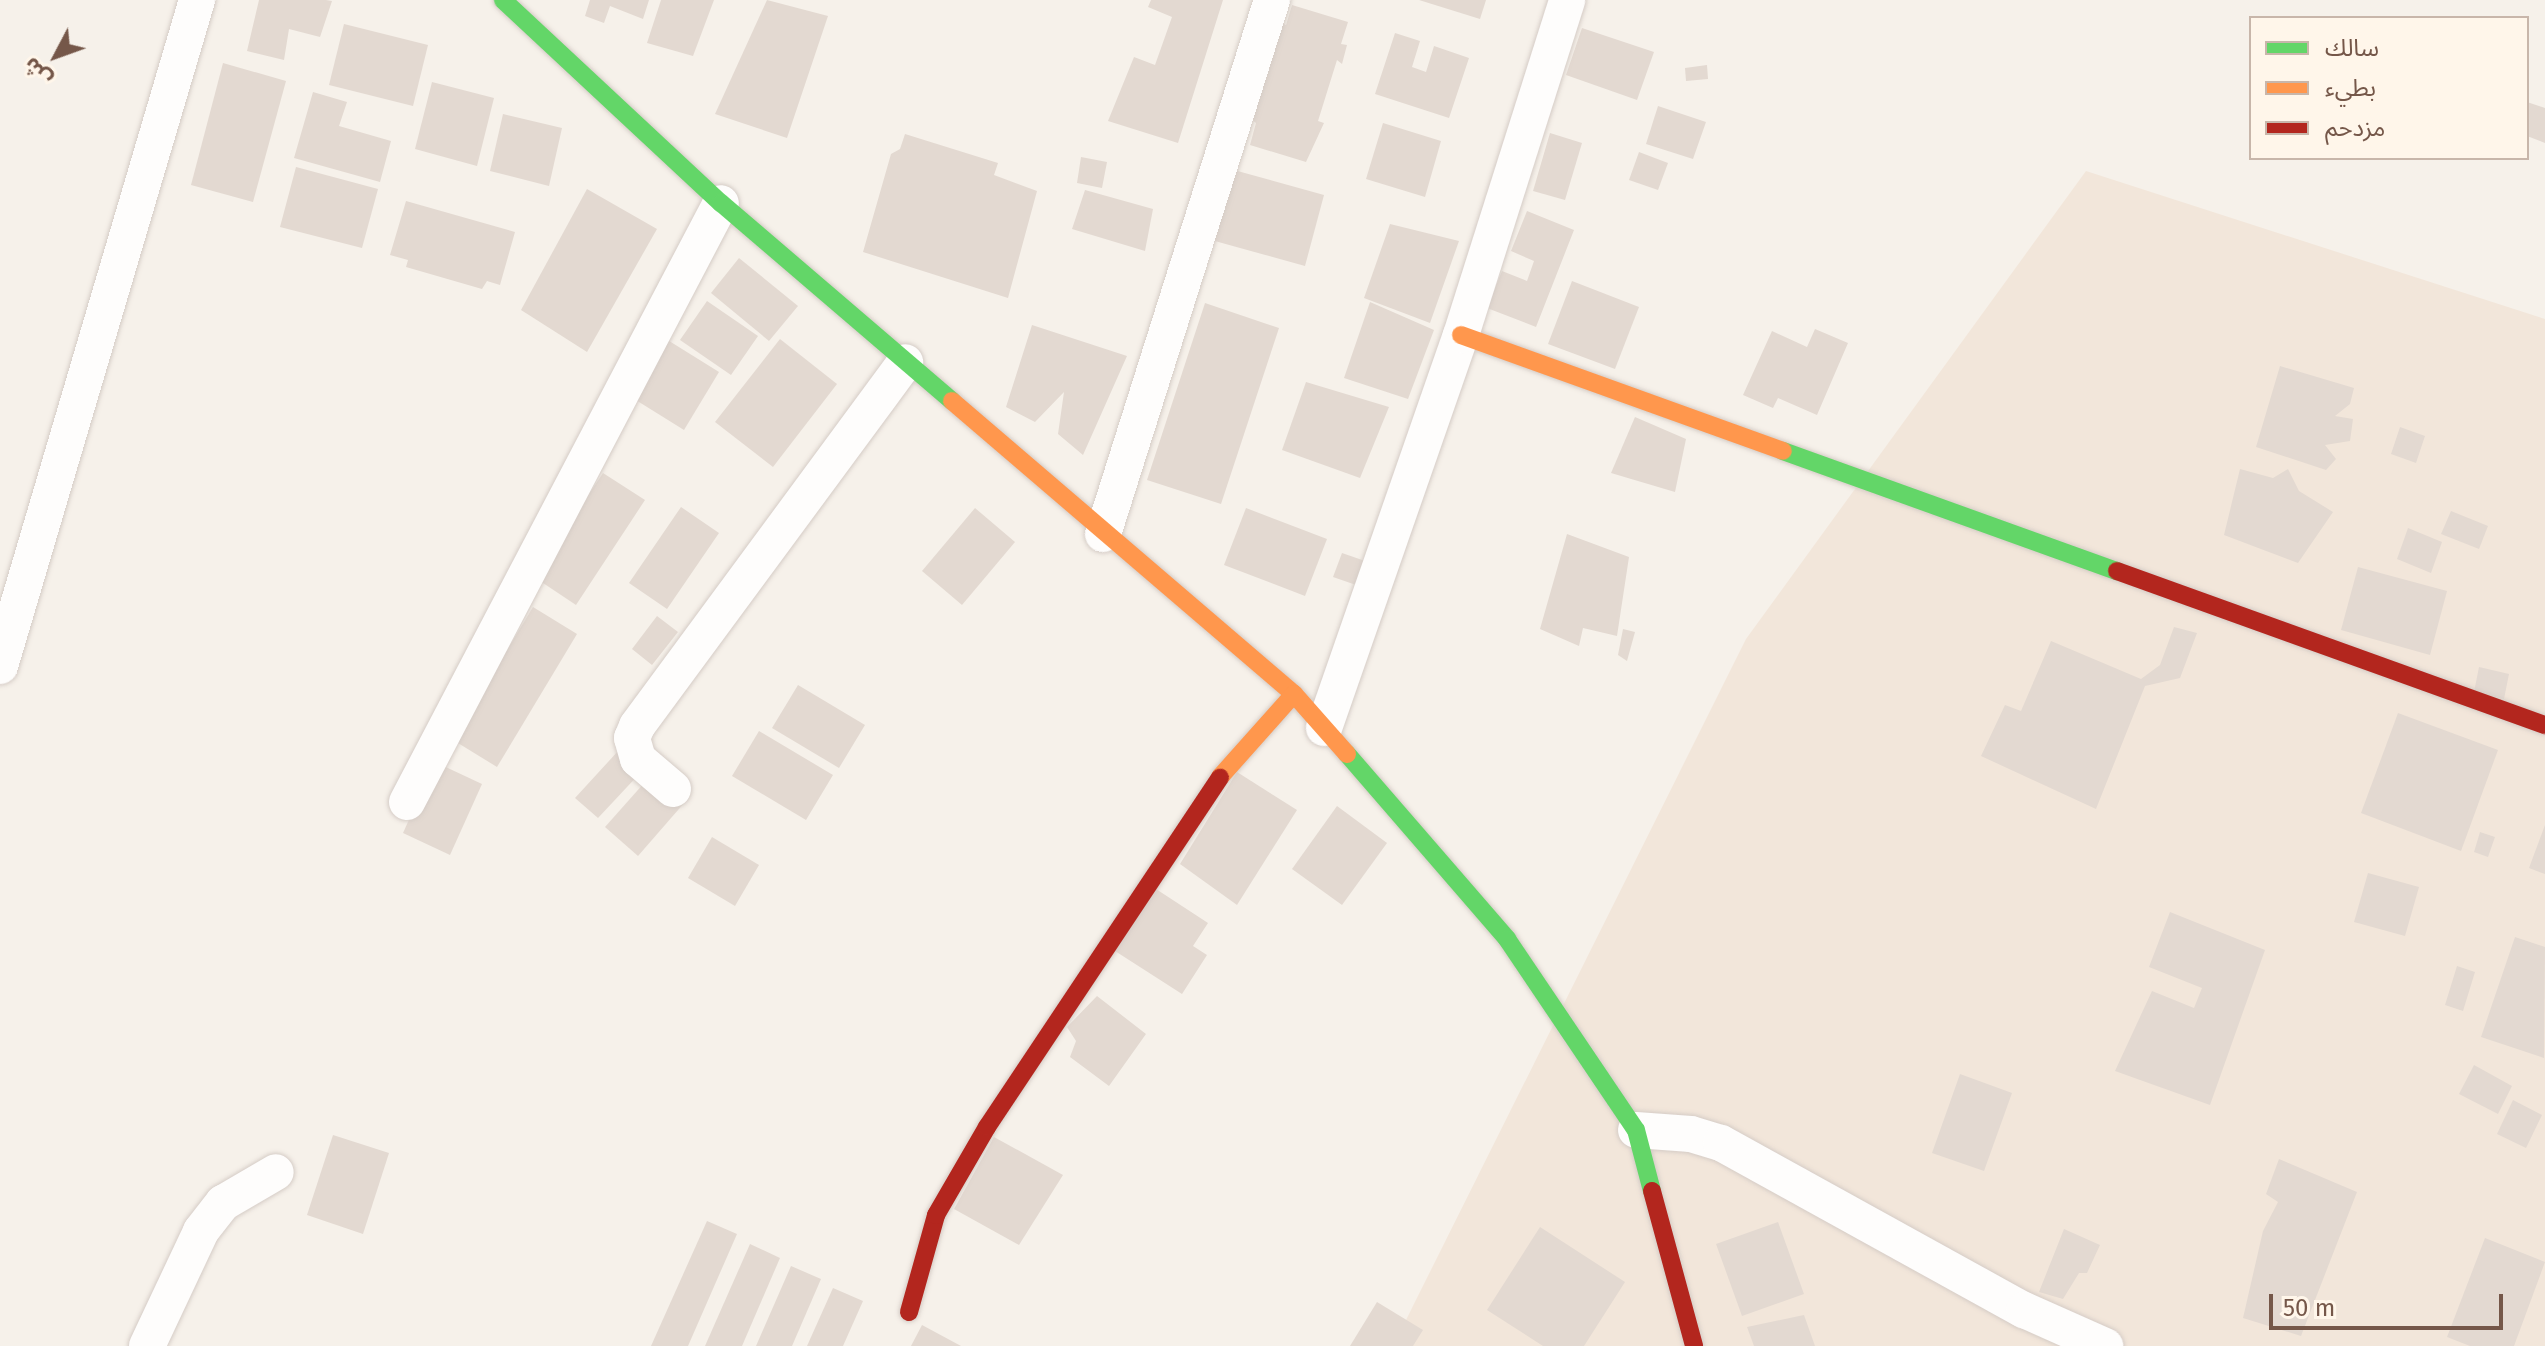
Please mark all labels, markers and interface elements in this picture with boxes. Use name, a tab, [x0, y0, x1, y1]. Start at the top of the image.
north arrow	[16, 16, 96, 96]
legend	[2249, 16, 2529, 160]
text: سالك	[2325, 34, 2379, 62]
text: ش	[17, 52, 58, 92]
text: بطيء	[2325, 74, 2376, 102]
text: مزدحم	[2325, 114, 2385, 142]
scale bar	[2273, 1278, 2507, 1328]
text: 50 m	[2283, 1294, 2335, 1322]

